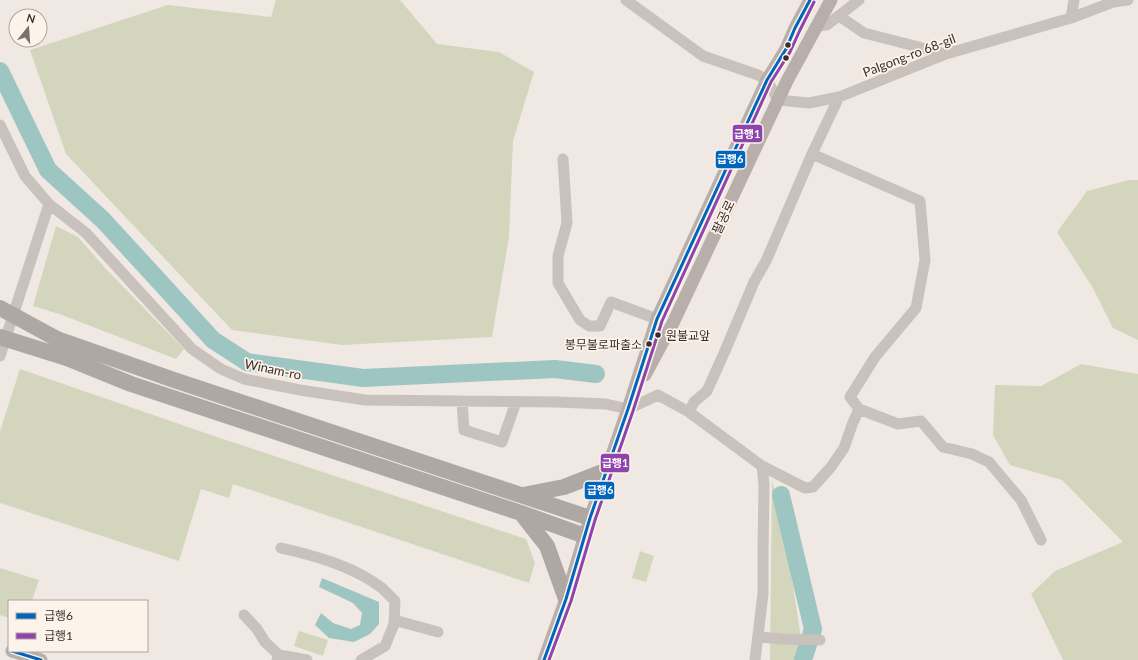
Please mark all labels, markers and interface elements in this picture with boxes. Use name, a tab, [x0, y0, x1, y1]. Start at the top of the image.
north arrow	[8, 8, 48, 48]
text: N	[25, 11, 37, 25]
street label: Palgong-ro 68-gil	[860, 30, 958, 80]
unlabelled marker	[783, 40, 793, 50]
unlabelled marker	[781, 53, 791, 63]
line badge: 급행1	[732, 124, 763, 143]
text: 급행1	[734, 127, 760, 140]
line badge: 급행6	[715, 150, 746, 169]
text: 급행6	[717, 152, 744, 165]
street label: 팔공로	[708, 197, 738, 237]
place label: 원불교앞	[666, 328, 710, 343]
marker: 원불교앞	[653, 330, 663, 340]
place label: 봉무불로파출소	[565, 337, 642, 352]
marker: 봉무불로파출소	[644, 339, 654, 349]
street label: Winam-ro	[243, 355, 303, 383]
line badge: 급행1	[600, 453, 630, 473]
text: 급행1	[602, 456, 628, 469]
line badge: 급행6	[584, 481, 615, 500]
text: 급행6	[587, 483, 614, 496]
legend	[8, 600, 148, 652]
text: 급행6	[44, 608, 73, 623]
text: 급행1	[44, 628, 73, 643]

